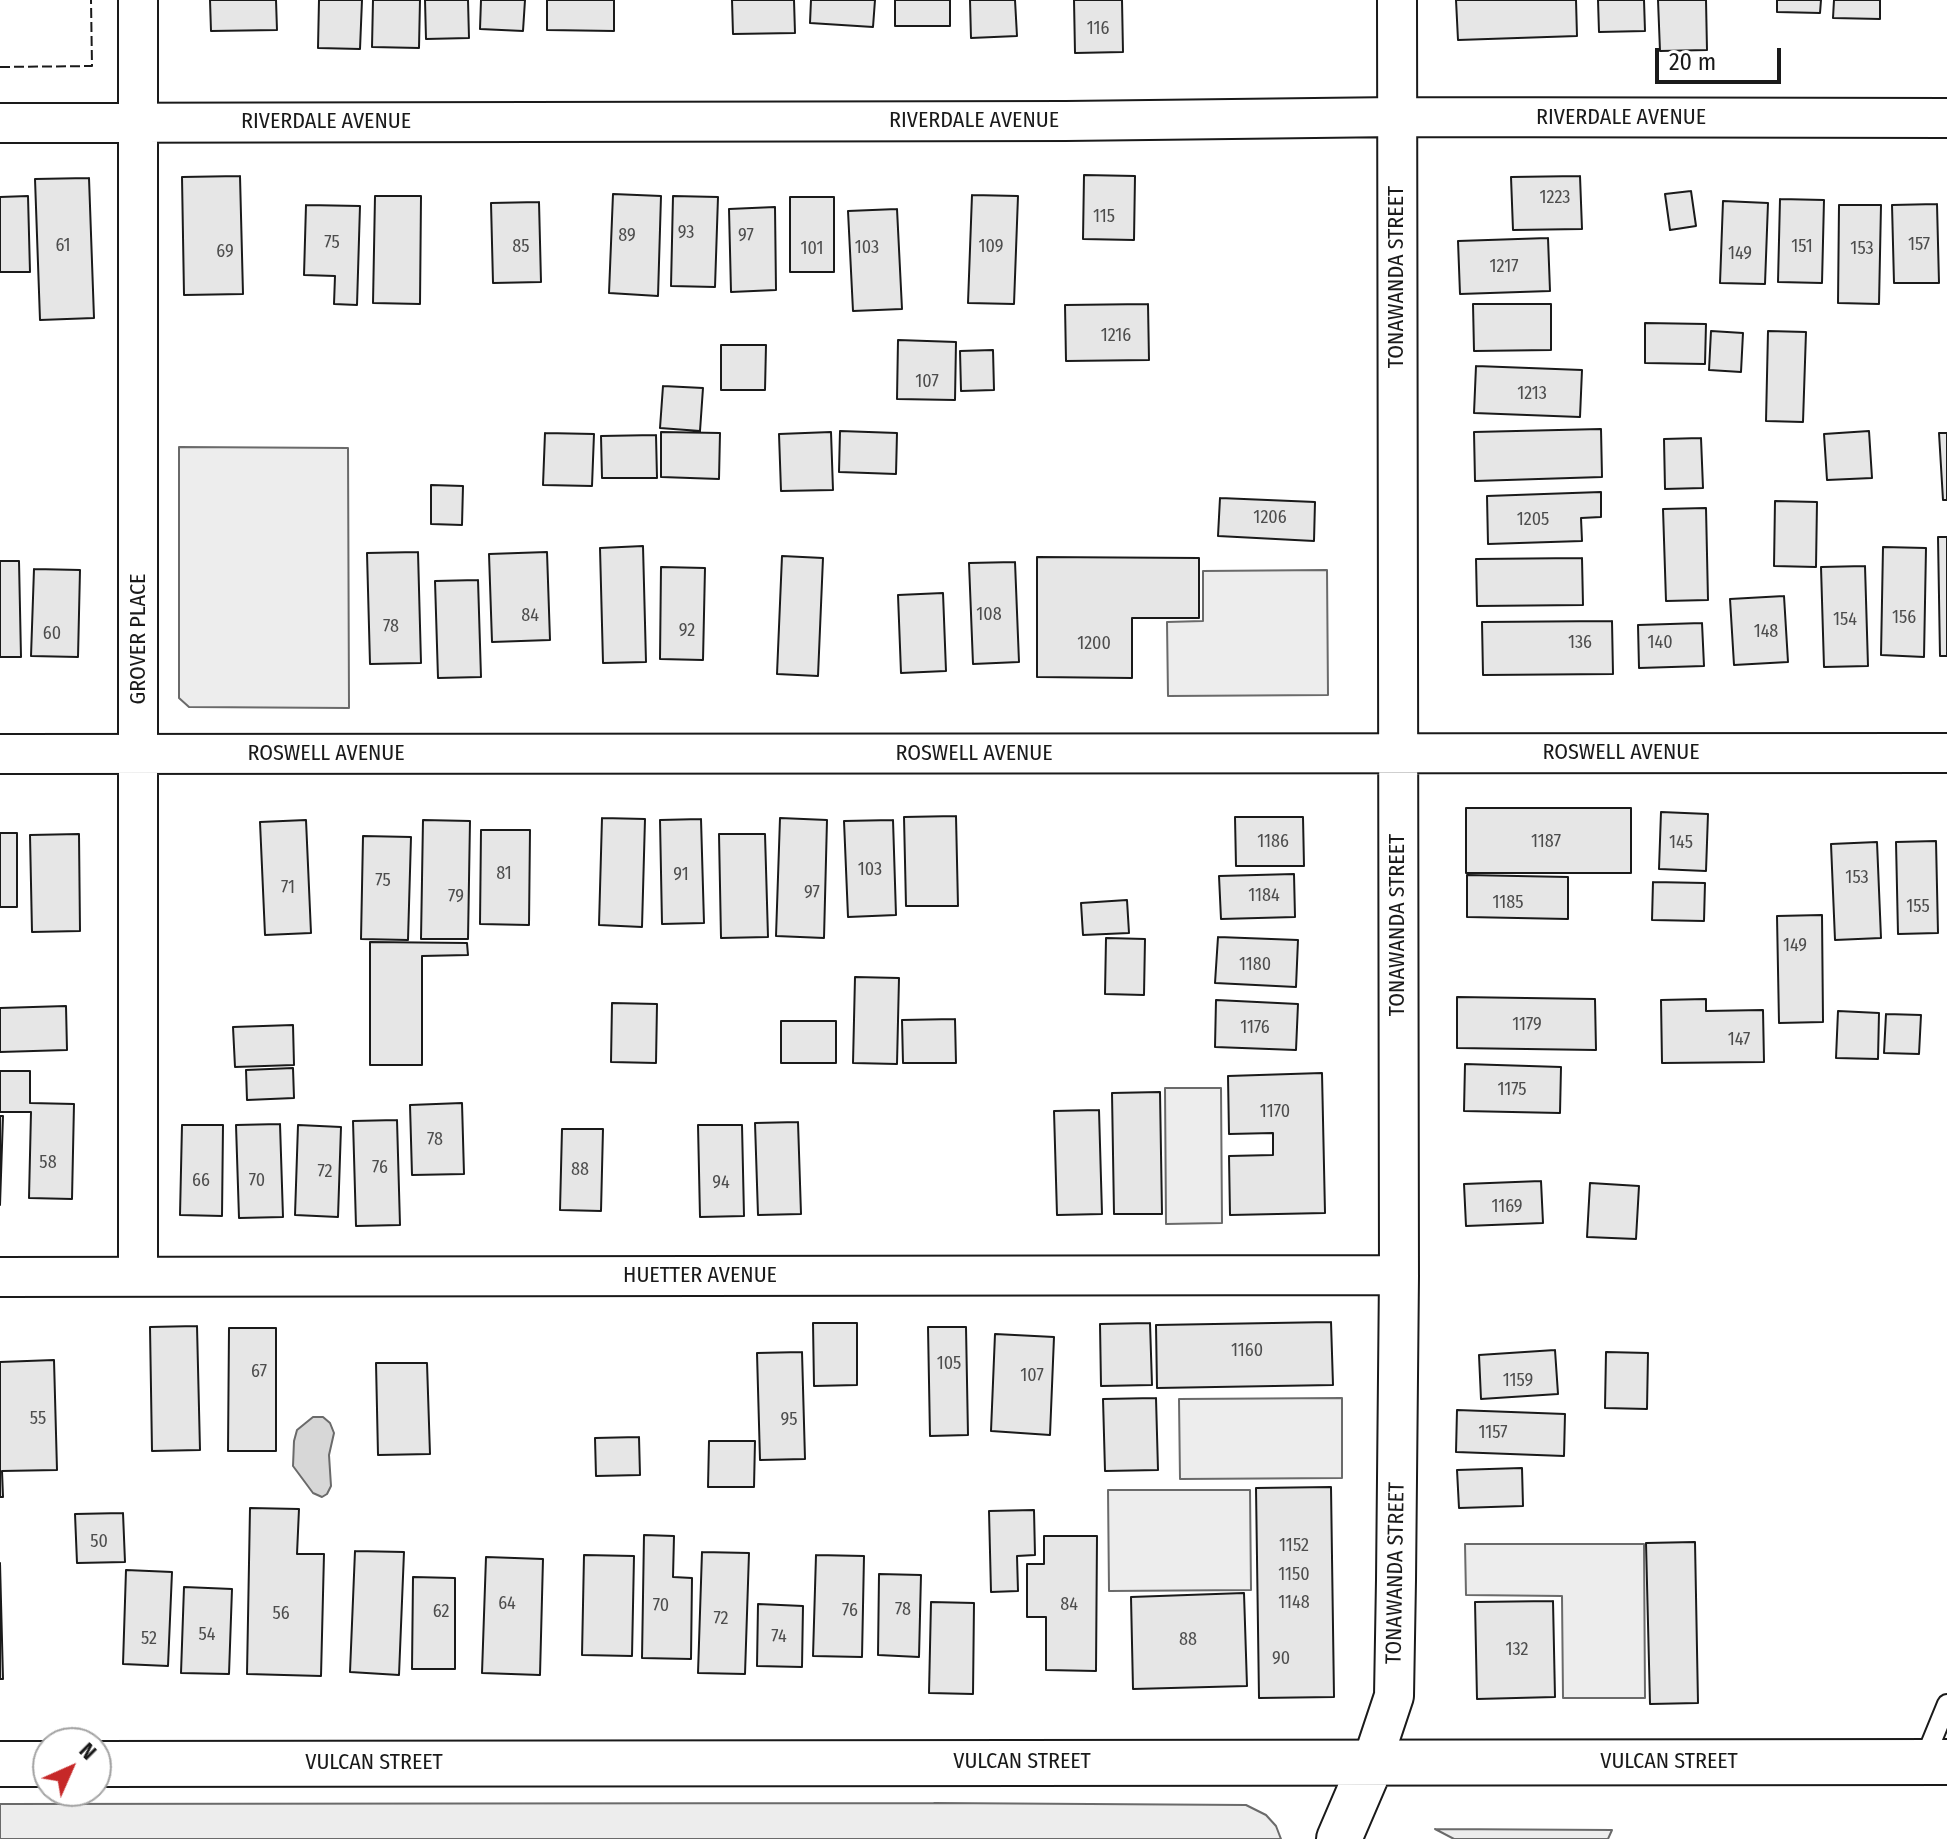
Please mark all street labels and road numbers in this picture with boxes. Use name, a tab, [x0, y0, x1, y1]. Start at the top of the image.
street label: RIVERDALE AVENUE	[1536, 105, 1706, 131]
street label: RIVERDALE AVENUE	[889, 108, 1059, 134]
street label: RIVERDALE AVENUE	[241, 109, 411, 135]
street label: TONAWANDA STREET	[1384, 186, 1410, 368]
street label: GROVER PLACE	[126, 574, 152, 704]
street label: ROSWELL AVENUE	[1542, 740, 1700, 766]
street label: ROSWELL AVENUE	[247, 741, 405, 767]
street label: ROSWELL AVENUE	[895, 741, 1053, 767]
street label: TONAWANDA STREET	[1385, 834, 1411, 1016]
street label: HUETTER AVENUE	[623, 1263, 777, 1289]
street label: TONAWANDA STREET	[1381, 1482, 1411, 1664]
street label: VULCAN STREET	[953, 1749, 1091, 1775]
street label: VULCAN STREET	[1600, 1749, 1738, 1775]
street label: VULCAN STREET	[305, 1750, 443, 1776]

